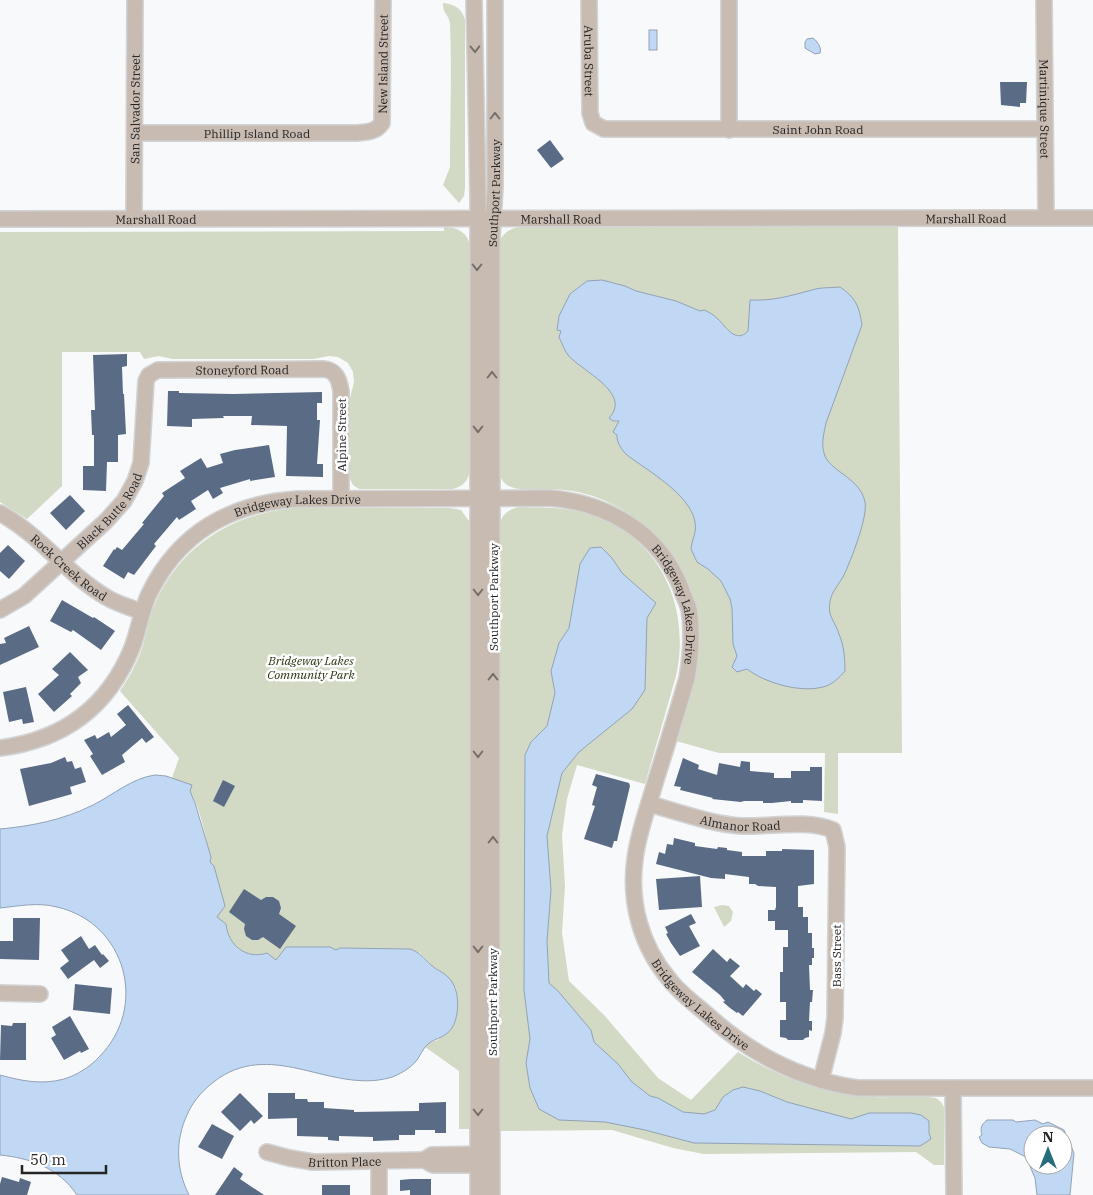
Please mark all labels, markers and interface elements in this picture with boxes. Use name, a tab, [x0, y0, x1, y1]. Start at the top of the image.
street label: New Island Street	[375, 14, 390, 114]
street label: Aruba Street	[582, 25, 597, 97]
one-way arrow	[470, 45, 480, 53]
street label: San Salvador Street	[127, 54, 142, 164]
street label: Martinique Street	[1037, 59, 1053, 159]
one-way arrow	[490, 112, 500, 120]
street label: Saint John Road	[773, 122, 863, 137]
street label: Phillip Island Road	[204, 126, 310, 141]
street label: Southport Parkway	[484, 138, 503, 247]
street label: Marshall Road	[116, 211, 196, 226]
street label: Marshall Road	[521, 211, 601, 226]
street label: Marshall Road	[926, 211, 1006, 226]
one-way arrow	[472, 263, 482, 271]
street label: Stoneyford Road	[195, 362, 289, 377]
one-way arrow	[487, 370, 497, 378]
street label: Alpine Street	[334, 398, 349, 472]
one-way arrow	[473, 426, 483, 433]
street label: Black Butte Road	[73, 471, 145, 552]
street label: Bridgeway Lakes Drive	[232, 491, 361, 520]
street label: Rock Creek Road	[28, 531, 110, 603]
street label: Bridgeway Lakes Drive	[649, 541, 699, 666]
street label: Southport Parkway	[486, 542, 501, 651]
one-way arrow	[473, 588, 483, 596]
park label: Bridgeway Lakes Community Park	[267, 653, 355, 682]
one-way arrow	[488, 673, 498, 680]
one-way arrow	[473, 750, 483, 758]
street label: Almanor Road	[699, 811, 781, 834]
one-way arrow	[488, 835, 498, 843]
street label: Bass Street	[829, 925, 844, 987]
one-way arrow	[473, 946, 483, 953]
street label: Southport Parkway	[485, 947, 500, 1056]
street label: Bridgeway Lakes Drive	[649, 956, 753, 1053]
one-way arrow	[473, 1108, 483, 1116]
north arrow	[1023, 1125, 1073, 1175]
text: N	[1042, 1128, 1054, 1146]
scale bar	[22, 1142, 106, 1174]
text: 50 m	[30, 1150, 66, 1169]
street label: Britton Place	[307, 1153, 381, 1170]

